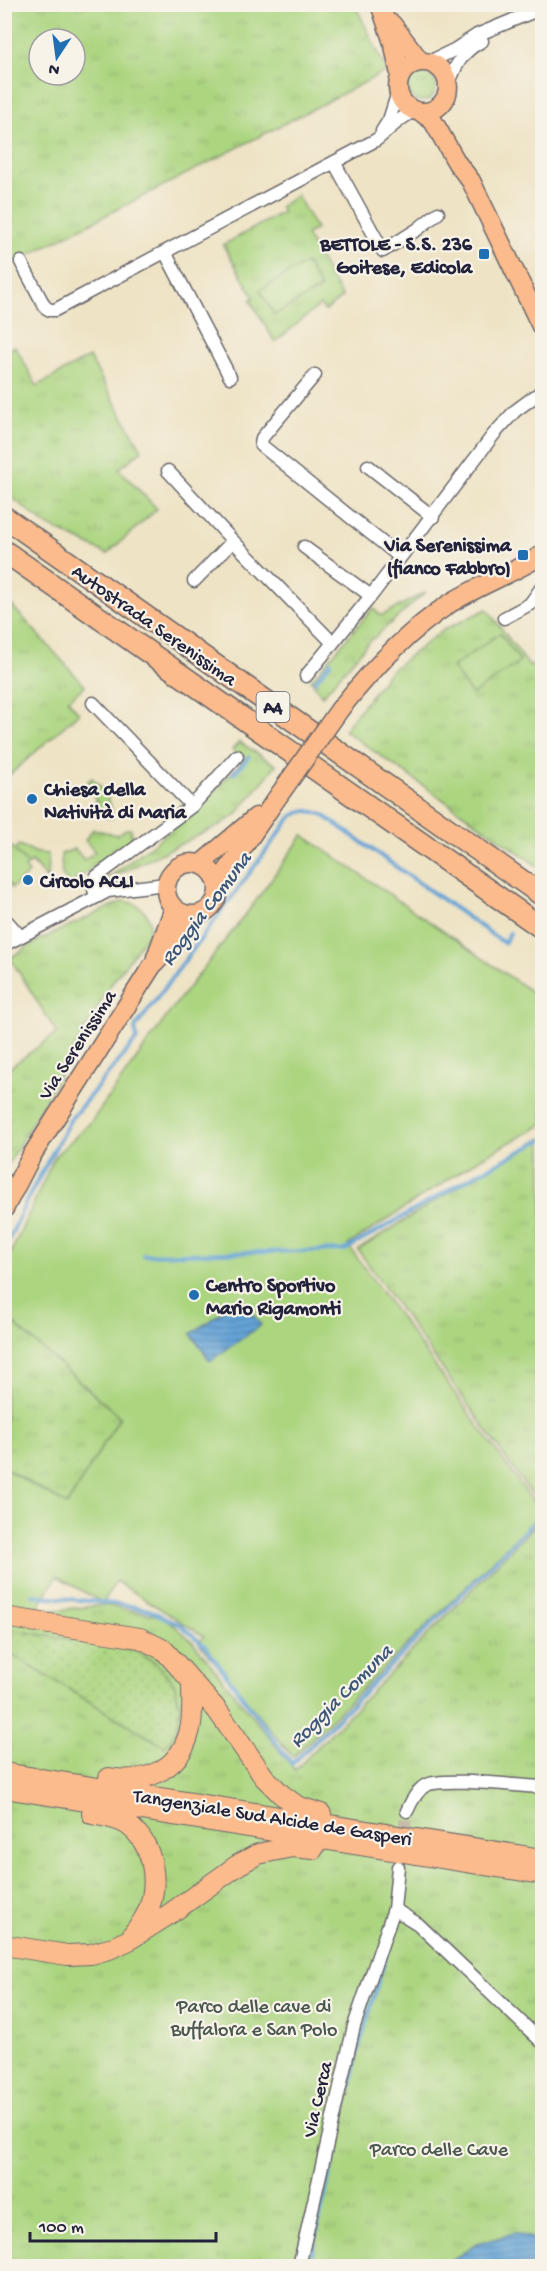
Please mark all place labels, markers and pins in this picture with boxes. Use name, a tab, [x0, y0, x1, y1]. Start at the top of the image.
place label: BETTOLE - S.S. 236 Goitese, Edicola	[319, 235, 473, 281]
marker: BETTOLE - S.S. 236 Goitese, Edicola	[477, 247, 491, 261]
place label: Via Serenissima (fianco Fabbro)	[383, 536, 512, 582]
marker: Via Serenissima (fianco Fabbro)	[516, 548, 530, 562]
place label: Chiesa della Natività di Maria	[43, 780, 187, 826]
marker: Chiesa della Natività di Maria	[25, 792, 39, 806]
place label: Circolo ACLI	[39, 872, 134, 895]
marker: Circolo ACLI	[21, 873, 35, 887]
place label: Centro Sportivo Mario Rigamonti	[205, 1276, 341, 1322]
marker: Centro Sportivo Mario Rigamonti	[187, 1288, 201, 1302]

